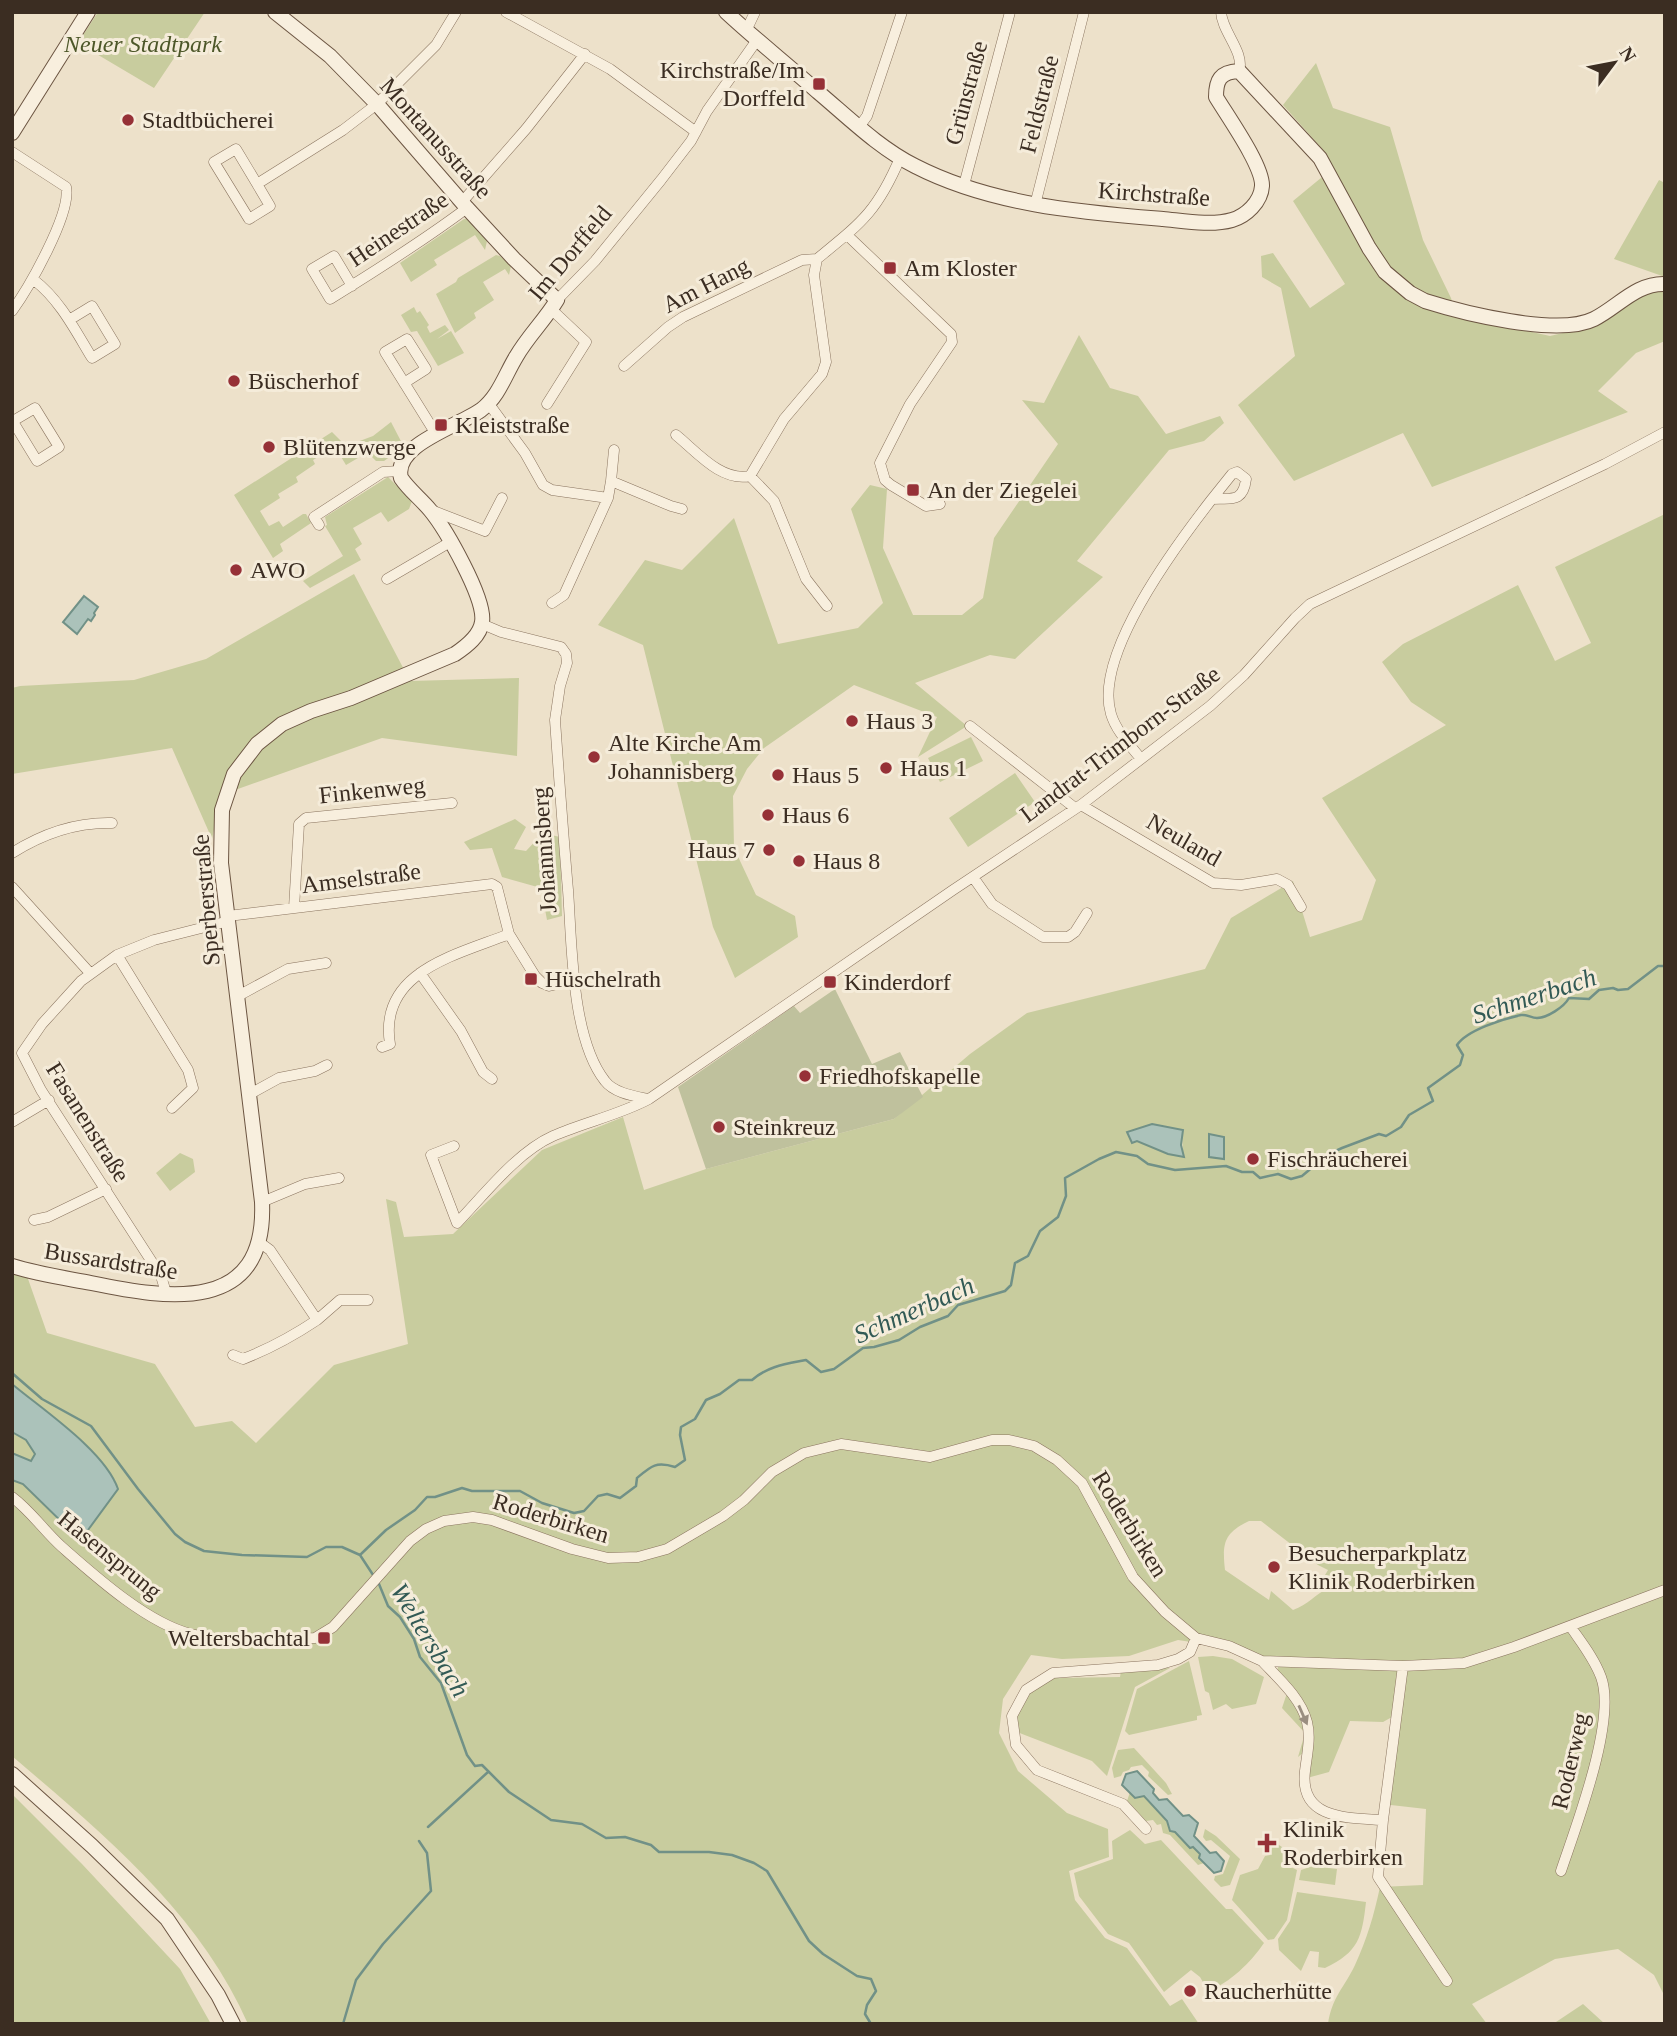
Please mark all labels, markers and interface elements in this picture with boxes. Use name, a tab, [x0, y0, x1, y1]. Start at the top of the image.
north arrow	[1579, 28, 1649, 98]
park label: Neuer Stadtpark	[63, 31, 222, 57]
street label: Grünstraße	[940, 38, 992, 148]
text: N	[1615, 43, 1641, 66]
street label: Feldstraße	[1014, 52, 1064, 156]
place label: Kirchstraße/Im Dorffeld	[660, 57, 805, 111]
street label: Montanusstraße	[375, 72, 497, 204]
marker: Kirchstraße/Im Dorffeld	[811, 76, 827, 92]
place label: Stadtbücherei	[142, 107, 274, 133]
marker: Stadtbücherei	[120, 112, 136, 128]
street label: Kirchstraße	[1097, 177, 1211, 211]
street label: Heinestraße	[343, 186, 453, 272]
street label: Im Dorffeld	[523, 201, 617, 305]
street label: Am Hang	[658, 252, 754, 318]
place label: Am Kloster	[904, 255, 1017, 281]
marker: Am Kloster	[882, 260, 898, 276]
place label: Büscherhof	[248, 368, 359, 394]
marker: Büscherhof	[226, 373, 242, 389]
place label: Kleiststraße	[455, 412, 570, 438]
marker: Kleiststraße	[433, 417, 449, 433]
place label: Blütenzwerge	[283, 434, 416, 460]
marker: Blütenzwerge	[261, 439, 277, 455]
place label: An der Ziegelei	[927, 477, 1078, 503]
marker: An der Ziegelei	[905, 482, 921, 498]
place label: AWO	[250, 557, 305, 583]
marker: AWO	[228, 562, 244, 578]
street label: Landrat-Trimborn-Straße	[1015, 660, 1225, 828]
place label: Haus 3	[866, 708, 933, 734]
marker: Haus 3	[844, 713, 860, 729]
place label: Alte Kirche Am Johannisberg	[608, 730, 762, 784]
marker: Alte Kirche Am Johannisberg	[586, 749, 602, 765]
place label: Haus 1	[900, 755, 967, 781]
marker: Haus 1	[878, 760, 894, 776]
place label: Haus 5	[792, 762, 859, 788]
marker: Haus 5	[770, 767, 786, 783]
street label: Finkenweg	[318, 771, 426, 809]
street label: Johannisberg	[527, 786, 561, 914]
place label: Haus 6	[782, 802, 849, 828]
marker: Haus 6	[760, 807, 776, 823]
street label: Neuland	[1142, 808, 1226, 872]
street label: Sperberstraße	[187, 833, 225, 967]
place label: Haus 7	[688, 837, 755, 863]
marker: Haus 7	[761, 842, 777, 858]
place label: Haus 8	[813, 848, 880, 874]
marker: Haus 8	[791, 853, 807, 869]
street label: Amselstraße	[300, 858, 422, 898]
water label: Schmerbach	[1468, 962, 1600, 1030]
place label: Hüschelrath	[545, 966, 661, 992]
place label: Kinderdorf	[844, 969, 951, 995]
marker: Hüschelrath	[523, 971, 539, 987]
marker: Kinderdorf	[822, 974, 838, 990]
street label: Fasanenstraße	[41, 1057, 135, 1187]
place label: Friedhofskapelle	[819, 1063, 980, 1089]
marker: Friedhofskapelle	[797, 1068, 813, 1084]
place label: Steinkreuz	[733, 1114, 836, 1140]
marker: Steinkreuz	[711, 1119, 727, 1135]
place label: Fischräucherei	[1267, 1146, 1409, 1172]
marker: Fischräucherei	[1245, 1151, 1261, 1167]
street label: Bussardstraße	[42, 1238, 180, 1284]
water label: Schmerbach	[849, 1271, 979, 1349]
street label: Roderbirken	[1087, 1466, 1173, 1582]
street label: Roderbirken	[490, 1488, 612, 1548]
street label: Hasensprung	[53, 1505, 167, 1605]
place label: Besucherparkplatz Klinik Roderbirken	[1288, 1540, 1475, 1594]
marker: Besucherparkplatz Klinik Roderbirken	[1266, 1559, 1282, 1575]
water label: Weltersbach	[385, 1578, 475, 1702]
place label: Weltersbachtal	[168, 1625, 310, 1651]
marker: Weltersbachtal	[316, 1630, 332, 1646]
one-way arrow	[1297, 1705, 1309, 1725]
street label: Roderweg	[1546, 1710, 1594, 1812]
place label: Klinik Roderbirken	[1283, 1816, 1403, 1870]
marker: Klinik Roderbirken	[1257, 1833, 1277, 1853]
place label: Raucherhütte	[1204, 1978, 1332, 2004]
marker: Raucherhütte	[1182, 1983, 1198, 1999]

